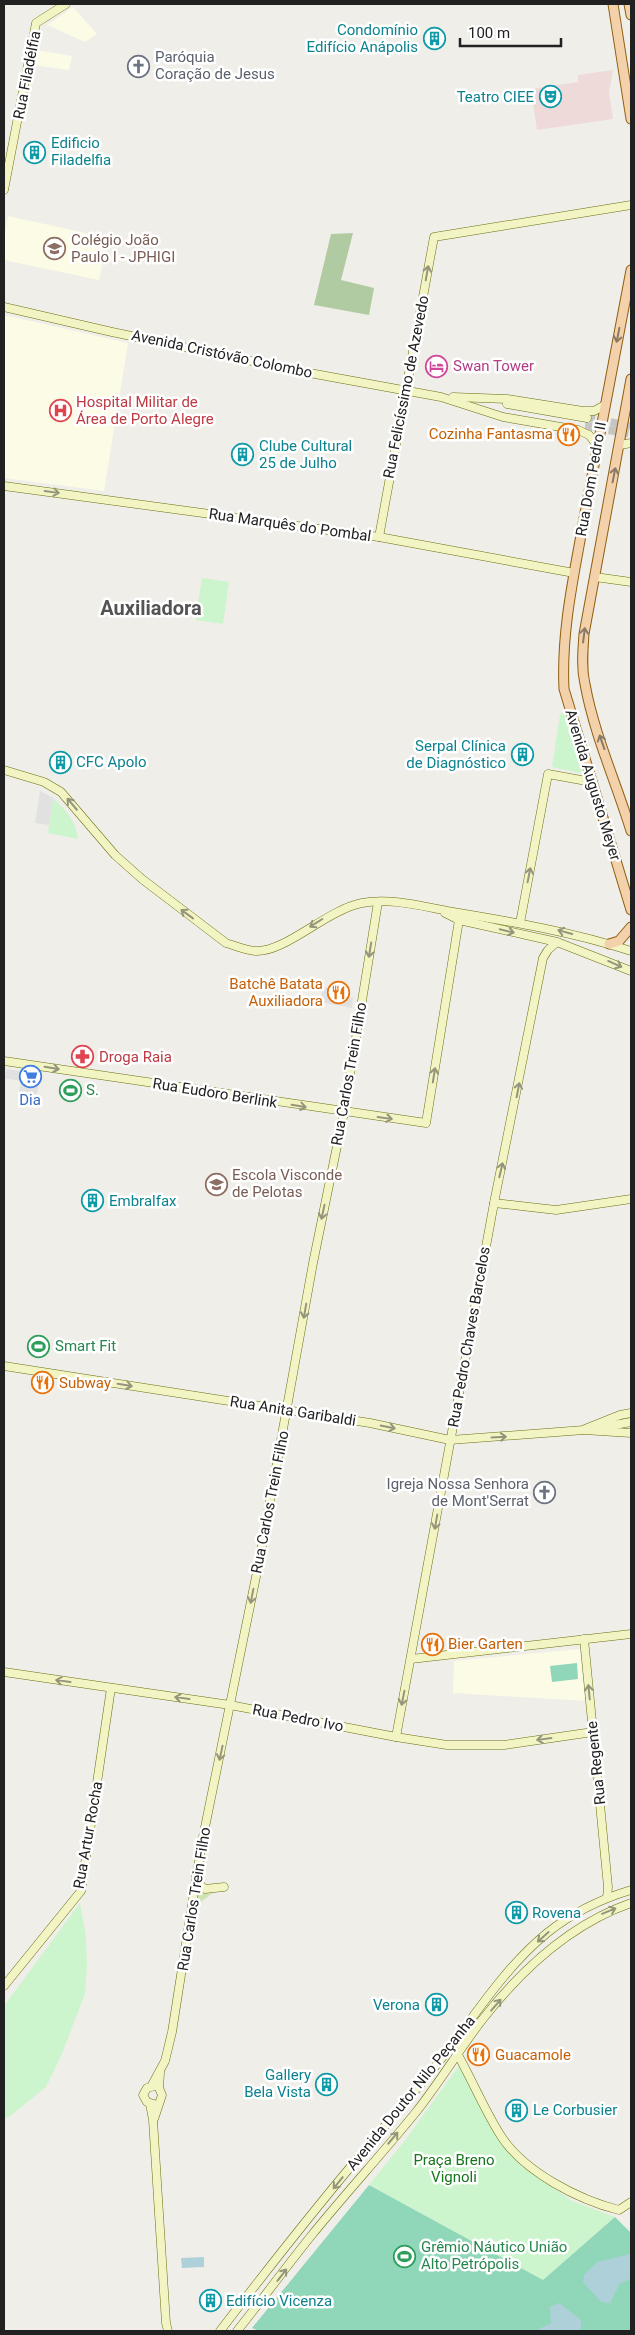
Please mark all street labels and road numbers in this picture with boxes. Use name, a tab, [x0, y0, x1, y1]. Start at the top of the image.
street label: Rua Filadélfia	[10, 29, 44, 121]
street label: Rua Felicíssimo de Azevedo	[379, 294, 433, 480]
street label: Avenida Cristóvão Colombo	[130, 326, 314, 382]
street label: Rua Dom Pedro II	[572, 420, 610, 538]
street label: Rua Marquês do Pombal	[208, 505, 372, 545]
street label: Avenida Augusto Meyer	[561, 707, 625, 863]
street label: Rua Carlos Trein Filho	[328, 1001, 370, 1147]
street label: Rua Eudoro Berlink	[151, 1074, 279, 1112]
street label: Rua Pedro Chaves Barcelos	[444, 1245, 494, 1429]
street label: Rua Anita Garibaldi	[229, 1392, 357, 1430]
street label: Rua Carlos Trein Filho	[247, 1429, 293, 1575]
street label: Rua Pedro Ivo	[251, 1700, 345, 1736]
street label: Rua Regente	[583, 1720, 609, 1806]
street label: Rua Artur Rocha	[70, 1780, 106, 1890]
street label: Rua Carlos Trein Filho	[174, 1826, 214, 1972]
street label: Avenida Doutor Nilo Peçanha	[343, 2012, 479, 2174]

